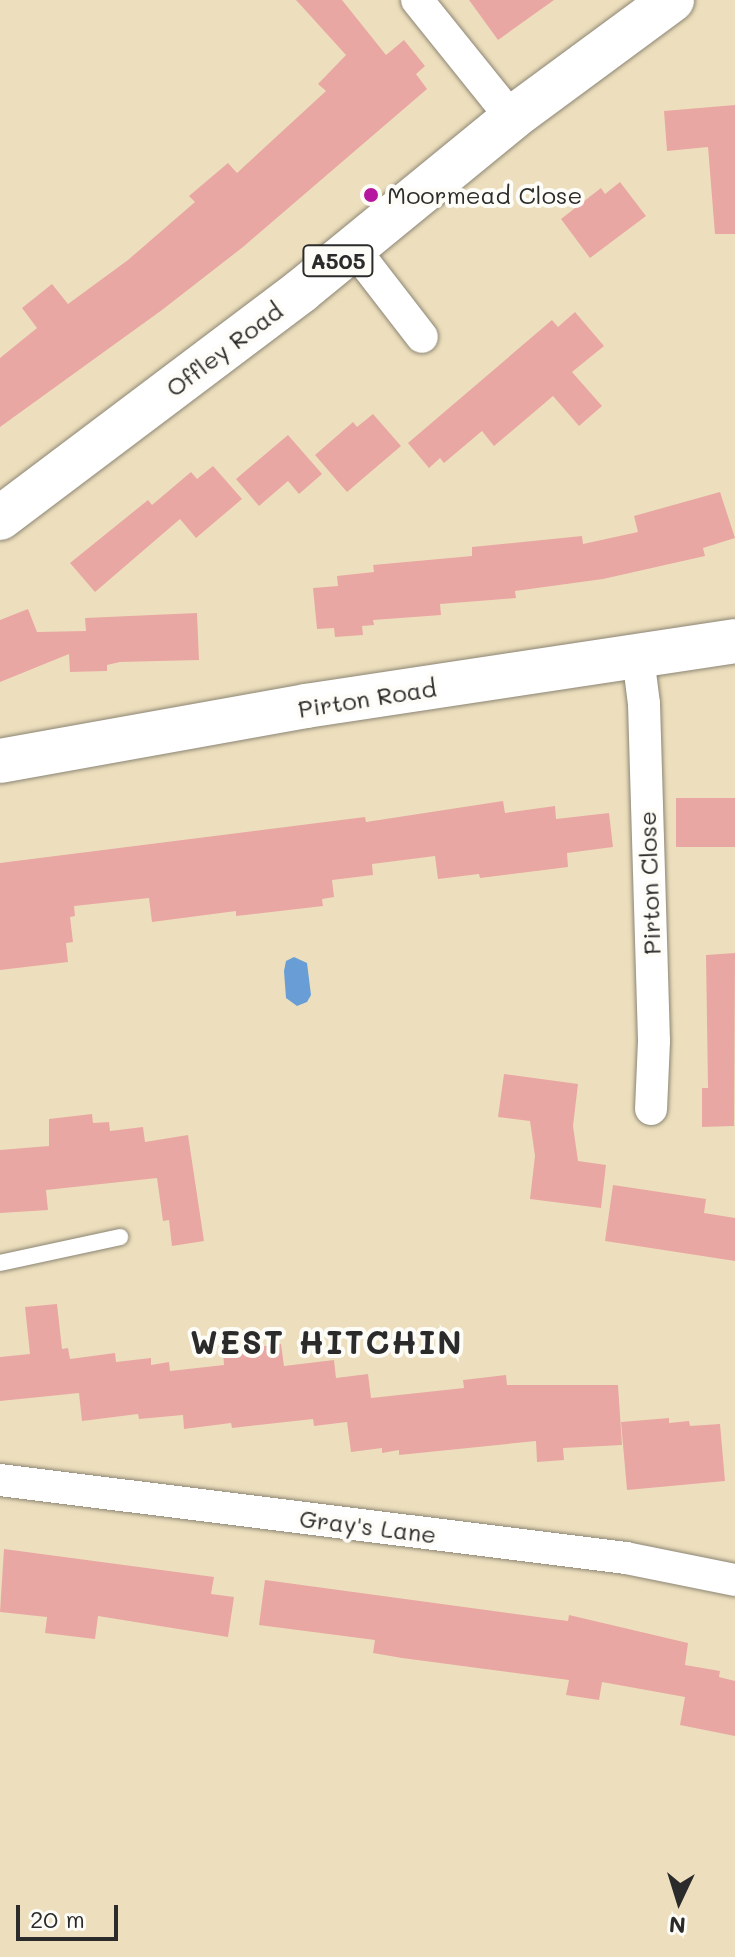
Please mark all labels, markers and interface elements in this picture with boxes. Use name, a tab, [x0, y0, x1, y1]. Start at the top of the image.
place label: Moormead Close	[387, 181, 582, 209]
marker: Moormead Close	[362, 186, 380, 204]
road number: A505	[302, 243, 374, 279]
street label: Offley Road	[160, 296, 288, 402]
street label: Pirton Road	[296, 673, 438, 723]
street label: Pirton Close	[632, 811, 666, 955]
district label: WEST HITCHIN	[190, 1322, 464, 1360]
street label: Gray's Lane	[298, 1503, 438, 1549]
north arrow	[639, 1861, 719, 1941]
scale bar	[20, 1889, 122, 1939]
text: 20 m	[30, 1903, 85, 1934]
text: N	[668, 1910, 687, 1940]

